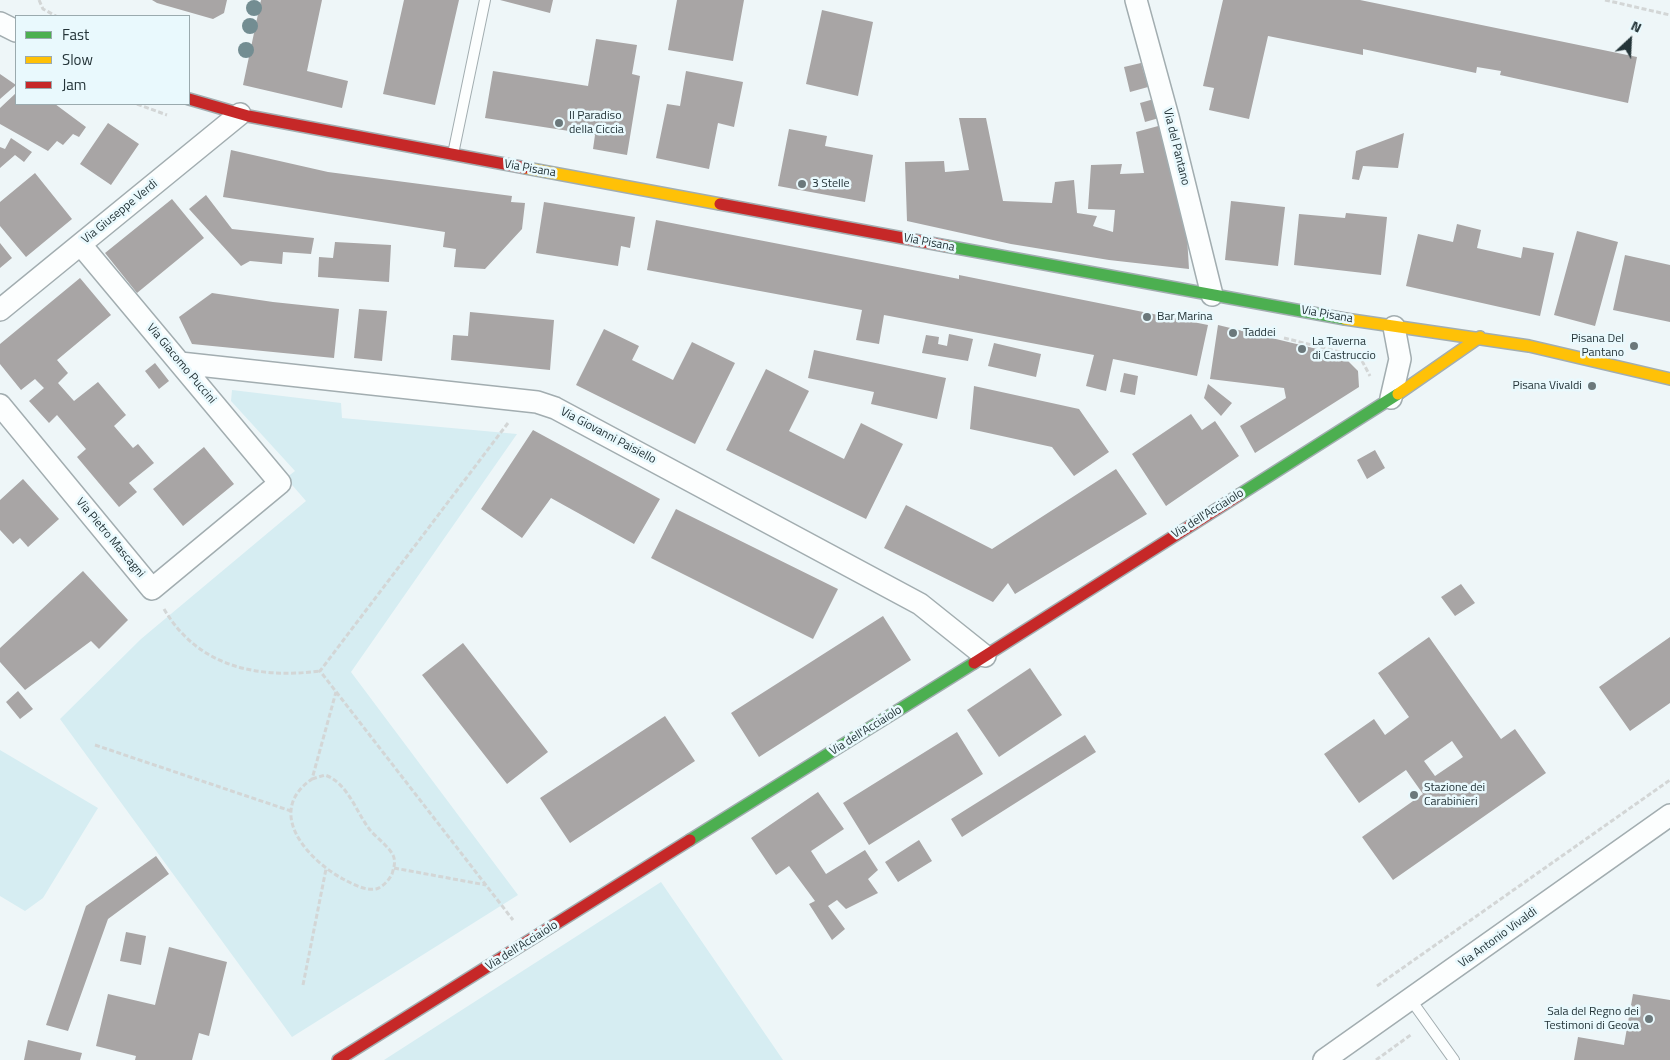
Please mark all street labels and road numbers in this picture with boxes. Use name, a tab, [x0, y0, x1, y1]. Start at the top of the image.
street label: Via del Pantano	[1160, 107, 1192, 187]
street label: Via Pisana	[503, 157, 557, 181]
street label: Via Giuseppe Verdi	[79, 177, 161, 247]
street label: Via Pisana	[902, 231, 956, 255]
street label: Via Pisana	[1300, 303, 1354, 327]
street label: Via Giacomo Puccini	[143, 321, 219, 407]
street label: Via Giovanni Paisiello	[558, 405, 658, 467]
street label: Via dell'Acciaiolo	[1169, 486, 1247, 542]
street label: Via Pietro Mascagni	[73, 495, 147, 581]
street label: Via dell'Acciaiolo	[827, 703, 905, 759]
street label: Via Antonio Vivaldi	[1456, 905, 1540, 971]
street label: Via dell'Acciaiolo	[483, 918, 561, 974]

